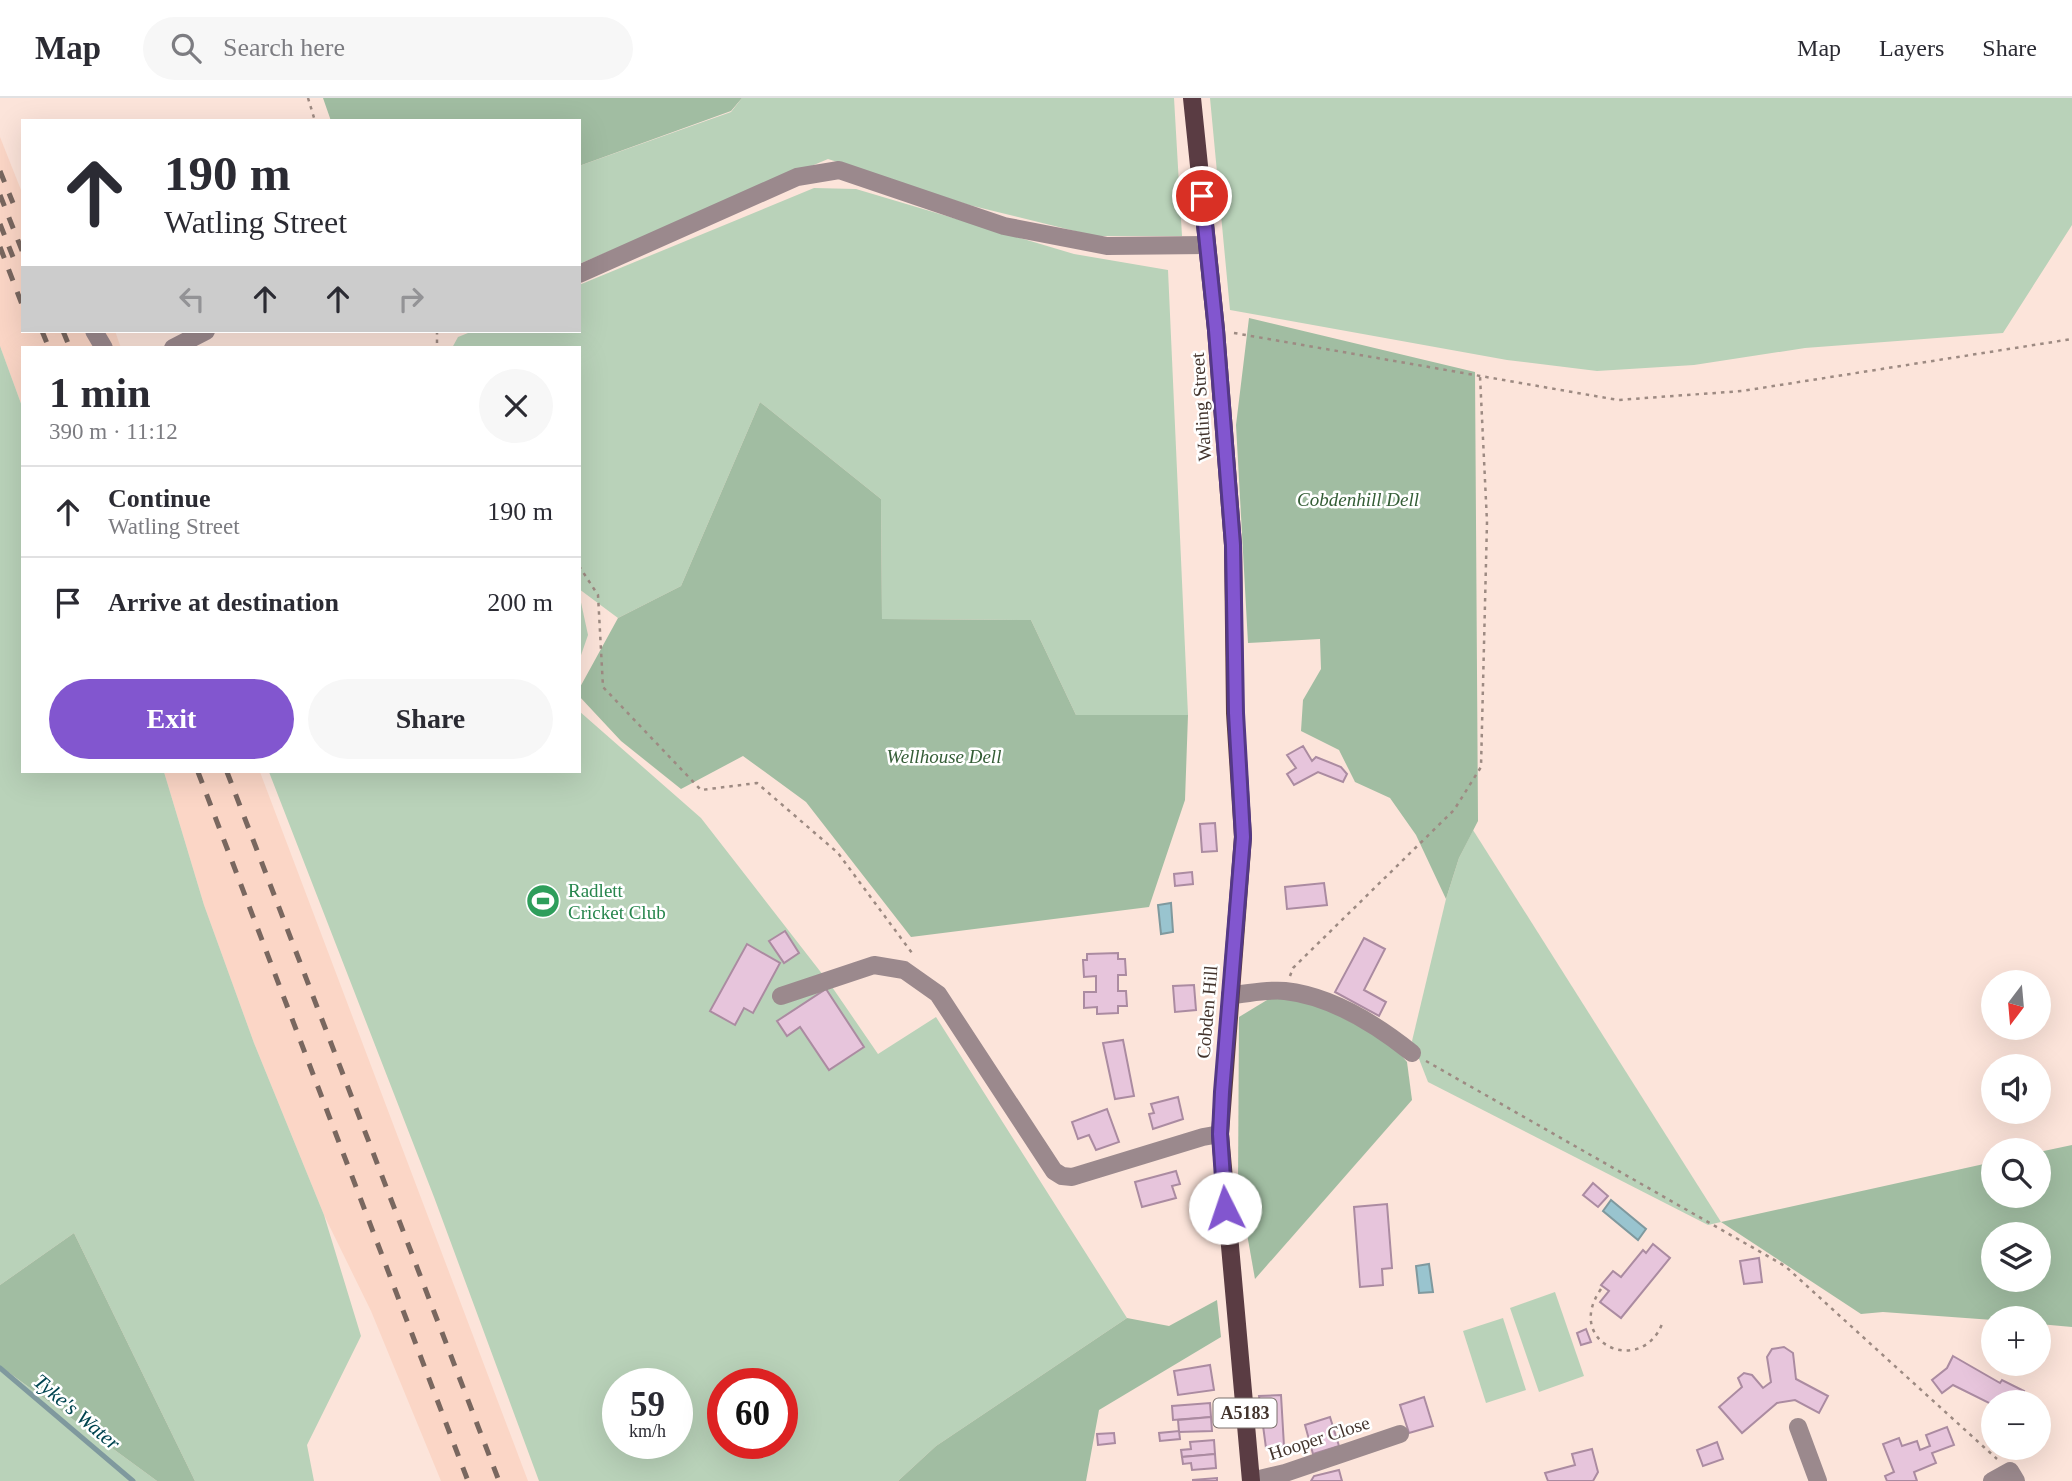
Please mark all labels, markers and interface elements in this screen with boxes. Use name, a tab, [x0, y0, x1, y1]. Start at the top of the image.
search box	[143, 17, 633, 80]
icon: search	[167, 29, 205, 67]
text: Map	[35, 30, 101, 66]
text: Search here	[223, 33, 345, 62]
text: Map	[1797, 35, 1841, 61]
text: Layers	[1879, 35, 1944, 61]
text: Share	[1982, 35, 2037, 61]
text: 190 m	[164, 146, 291, 201]
icon: ahead	[49, 147, 140, 238]
pin	[1172, 166, 1232, 226]
icon: arrive	[1183, 177, 1221, 215]
text: Watling Street	[164, 204, 347, 240]
icon: left	[173, 280, 211, 318]
icon: ahead	[246, 280, 284, 318]
icon: ahead	[319, 280, 357, 318]
icon: right	[392, 280, 430, 318]
street label: Watling Street	[1187, 351, 1215, 462]
button: close	[479, 369, 553, 443]
text: 1 min	[49, 370, 151, 416]
text: 390 m · 11:12	[49, 419, 178, 444]
text: Continue	[108, 484, 211, 513]
park label: Cobdenhill Dell	[1297, 489, 1419, 510]
icon: ahead	[49, 493, 87, 531]
text: 190 m	[487, 497, 553, 526]
text: Watling Street	[108, 514, 240, 539]
icon: arrive	[49, 584, 87, 622]
text: Arrive at destination	[108, 588, 339, 617]
text: 200 m	[487, 588, 553, 617]
button: Exit	[49, 679, 294, 759]
button: Share	[308, 679, 553, 759]
park label: Wellhouse Dell	[887, 746, 1001, 767]
place label: Radlett Cricket Club	[568, 880, 666, 923]
sports icon: Radlett Cricket Club	[524, 882, 562, 920]
street label: Cobden Hill	[1192, 965, 1222, 1059]
north arrow	[1981, 970, 2051, 1040]
map controls	[1981, 970, 2051, 1460]
button: sound	[1981, 1054, 2051, 1124]
button: search	[1981, 1138, 2051, 1208]
position arrow	[1188, 1171, 1262, 1245]
button: layers	[1981, 1222, 2051, 1292]
button: +	[1981, 1306, 2051, 1376]
speed limit sign: 60	[707, 1368, 798, 1459]
water label: Tyke's Water	[29, 1369, 126, 1456]
text: 59	[630, 1385, 665, 1424]
button: −	[1981, 1390, 2051, 1460]
road number: A5183	[1214, 1398, 1276, 1428]
street label: Hooper Close	[1266, 1412, 1372, 1464]
text: km/h	[629, 1421, 666, 1441]

